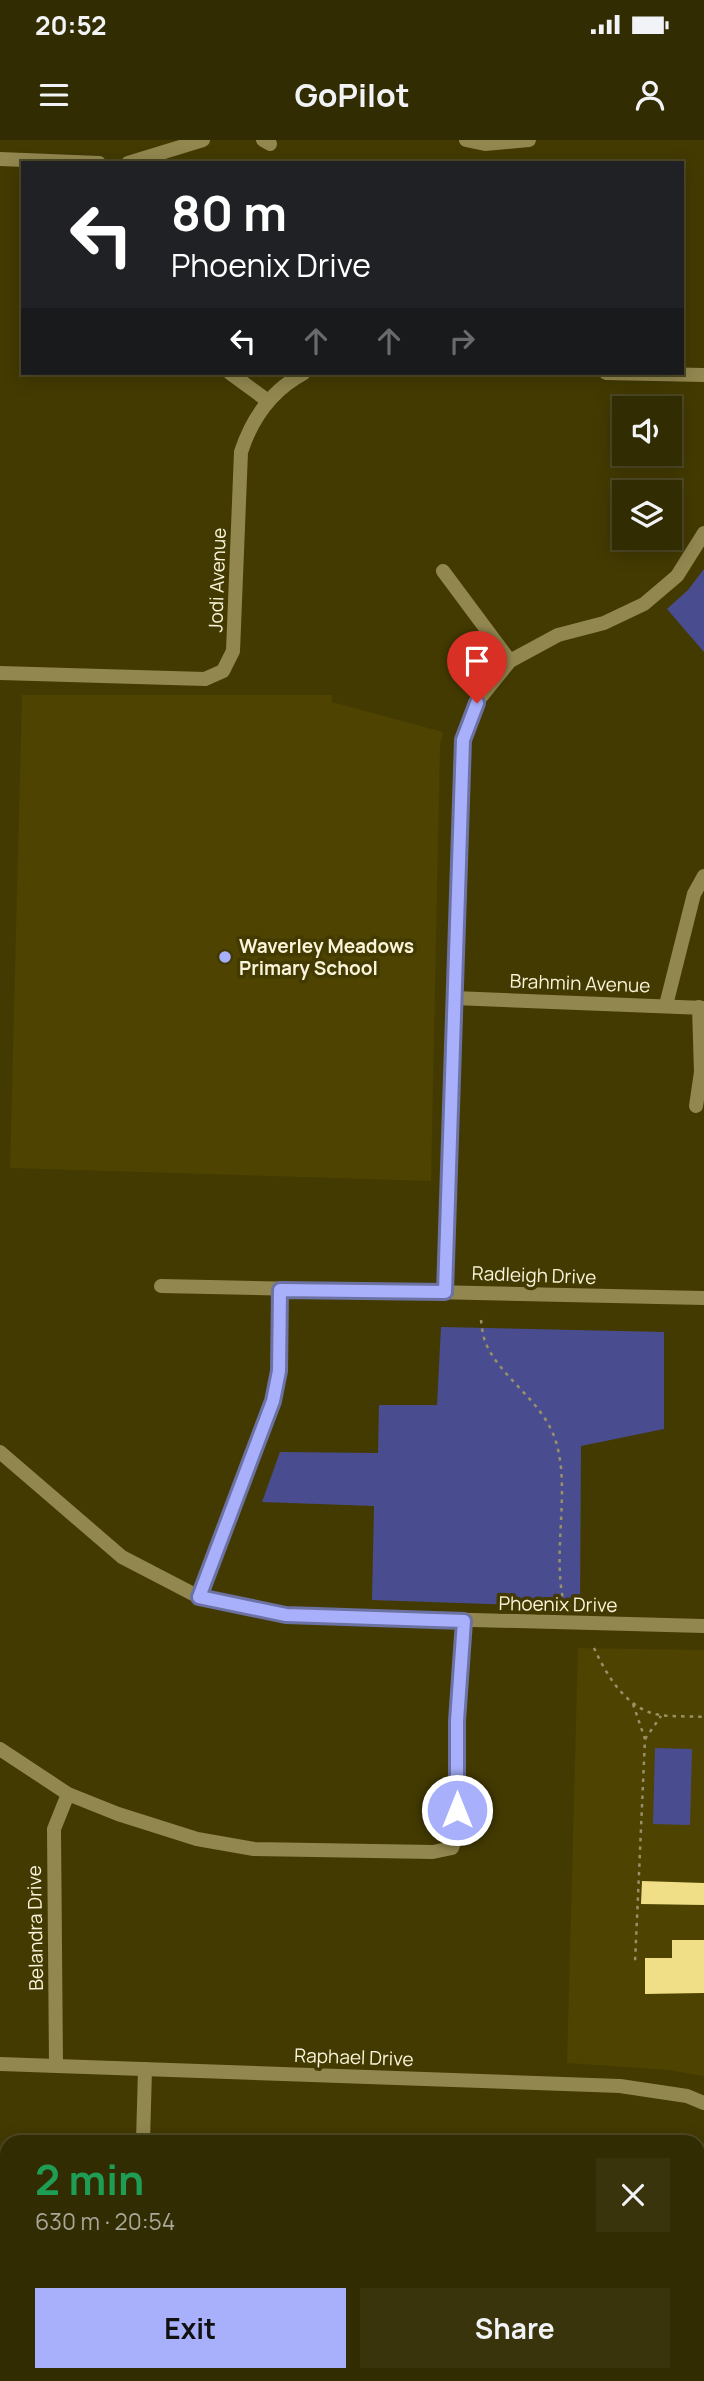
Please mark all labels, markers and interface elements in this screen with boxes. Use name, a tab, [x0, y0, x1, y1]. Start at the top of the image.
text: 20:52	[35, 7, 107, 43]
text: GoPilot	[294, 73, 410, 117]
icon: menu	[35, 76, 73, 114]
icon: person	[631, 76, 669, 114]
text: 80 m	[171, 179, 287, 246]
icon: left	[56, 189, 147, 280]
text: Phoenix Drive	[171, 243, 371, 287]
icon: left	[224, 322, 262, 360]
icon: ahead	[297, 322, 335, 360]
icon: ahead	[370, 322, 408, 360]
icon: right	[443, 322, 481, 360]
map controls	[612, 396, 682, 550]
button: sound	[612, 396, 682, 466]
button: layers	[612, 480, 682, 550]
street label: Jodi Avenue	[202, 527, 232, 633]
pin	[447, 631, 507, 703]
icon: arrive	[458, 642, 496, 680]
place label: Waverley Meadows Primary School	[239, 933, 414, 981]
marker: Waverley Meadows Primary School	[217, 949, 233, 965]
street label: Brahmin Avenue	[509, 968, 651, 998]
street label: Radleigh Drive	[471, 1260, 597, 1290]
street label: Phoenix Drive	[498, 1590, 618, 1618]
position arrow	[420, 1773, 494, 1847]
street label: Belandra Drive	[21, 1865, 49, 1991]
street label: Raphael Drive	[294, 2042, 414, 2072]
text: 2 min	[35, 2150, 144, 2208]
button: close	[596, 2158, 670, 2232]
text: 630 m · 20:54	[35, 2205, 175, 2237]
button: Exit	[35, 2288, 346, 2368]
button: Share	[360, 2288, 670, 2368]

